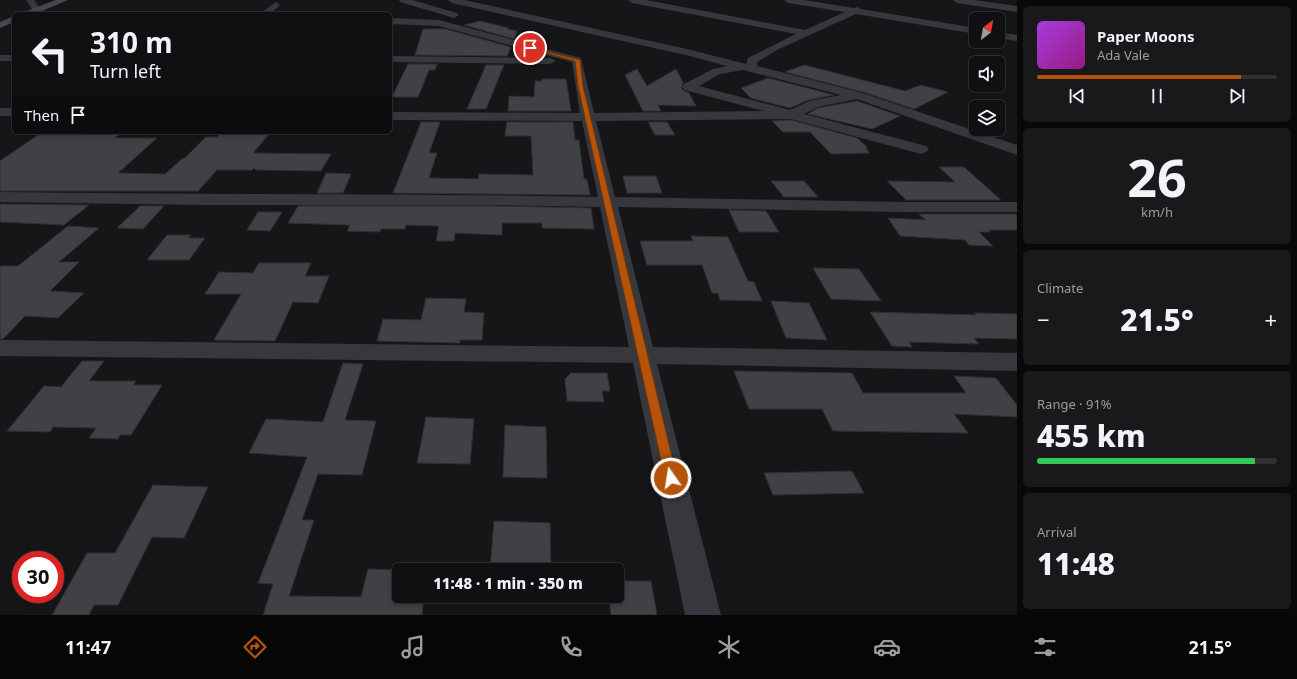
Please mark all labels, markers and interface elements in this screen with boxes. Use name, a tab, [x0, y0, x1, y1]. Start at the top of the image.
north arrow	[969, 12, 1005, 48]
map controls	[969, 12, 1005, 136]
text: 310 m	[90, 23, 173, 61]
text: Paper Moons	[1097, 26, 1195, 46]
icon: left	[24, 28, 76, 80]
pin	[513, 31, 547, 65]
icon: arrive	[519, 37, 541, 59]
text: Ada Vale	[1097, 46, 1150, 64]
button: sound	[969, 56, 1005, 92]
text: Turn left	[90, 59, 161, 83]
icon: previous	[1066, 85, 1088, 107]
icon: pause	[1146, 85, 1168, 107]
icon: next	[1226, 85, 1248, 107]
button: layers	[969, 100, 1005, 136]
icon: arrive	[67, 104, 89, 126]
text: Then	[24, 105, 59, 125]
text: 26	[1127, 141, 1187, 212]
text: km/h	[1141, 203, 1173, 221]
text: Climate	[1037, 279, 1083, 297]
text: 21.5°	[1120, 299, 1194, 340]
text: −	[1037, 304, 1050, 334]
text: +	[1264, 304, 1277, 334]
text: Range · 91%	[1037, 395, 1112, 413]
text: 455 km	[1037, 415, 1146, 456]
position arrow	[650, 457, 692, 499]
text: Arrival	[1037, 523, 1077, 541]
text: 11:48	[1037, 543, 1115, 584]
speed limit sign: 30	[12, 551, 64, 603]
text: 11:48 · 1 min · 350 m	[433, 573, 583, 593]
icon: directions	[241, 633, 269, 661]
icon: music	[399, 633, 427, 661]
icon: phone	[557, 633, 585, 661]
icon: climate	[715, 633, 743, 661]
icon: car	[873, 633, 901, 661]
icon: filters	[1031, 633, 1059, 661]
text: 11:47	[65, 635, 111, 659]
text: 21.5°	[1188, 635, 1232, 659]

